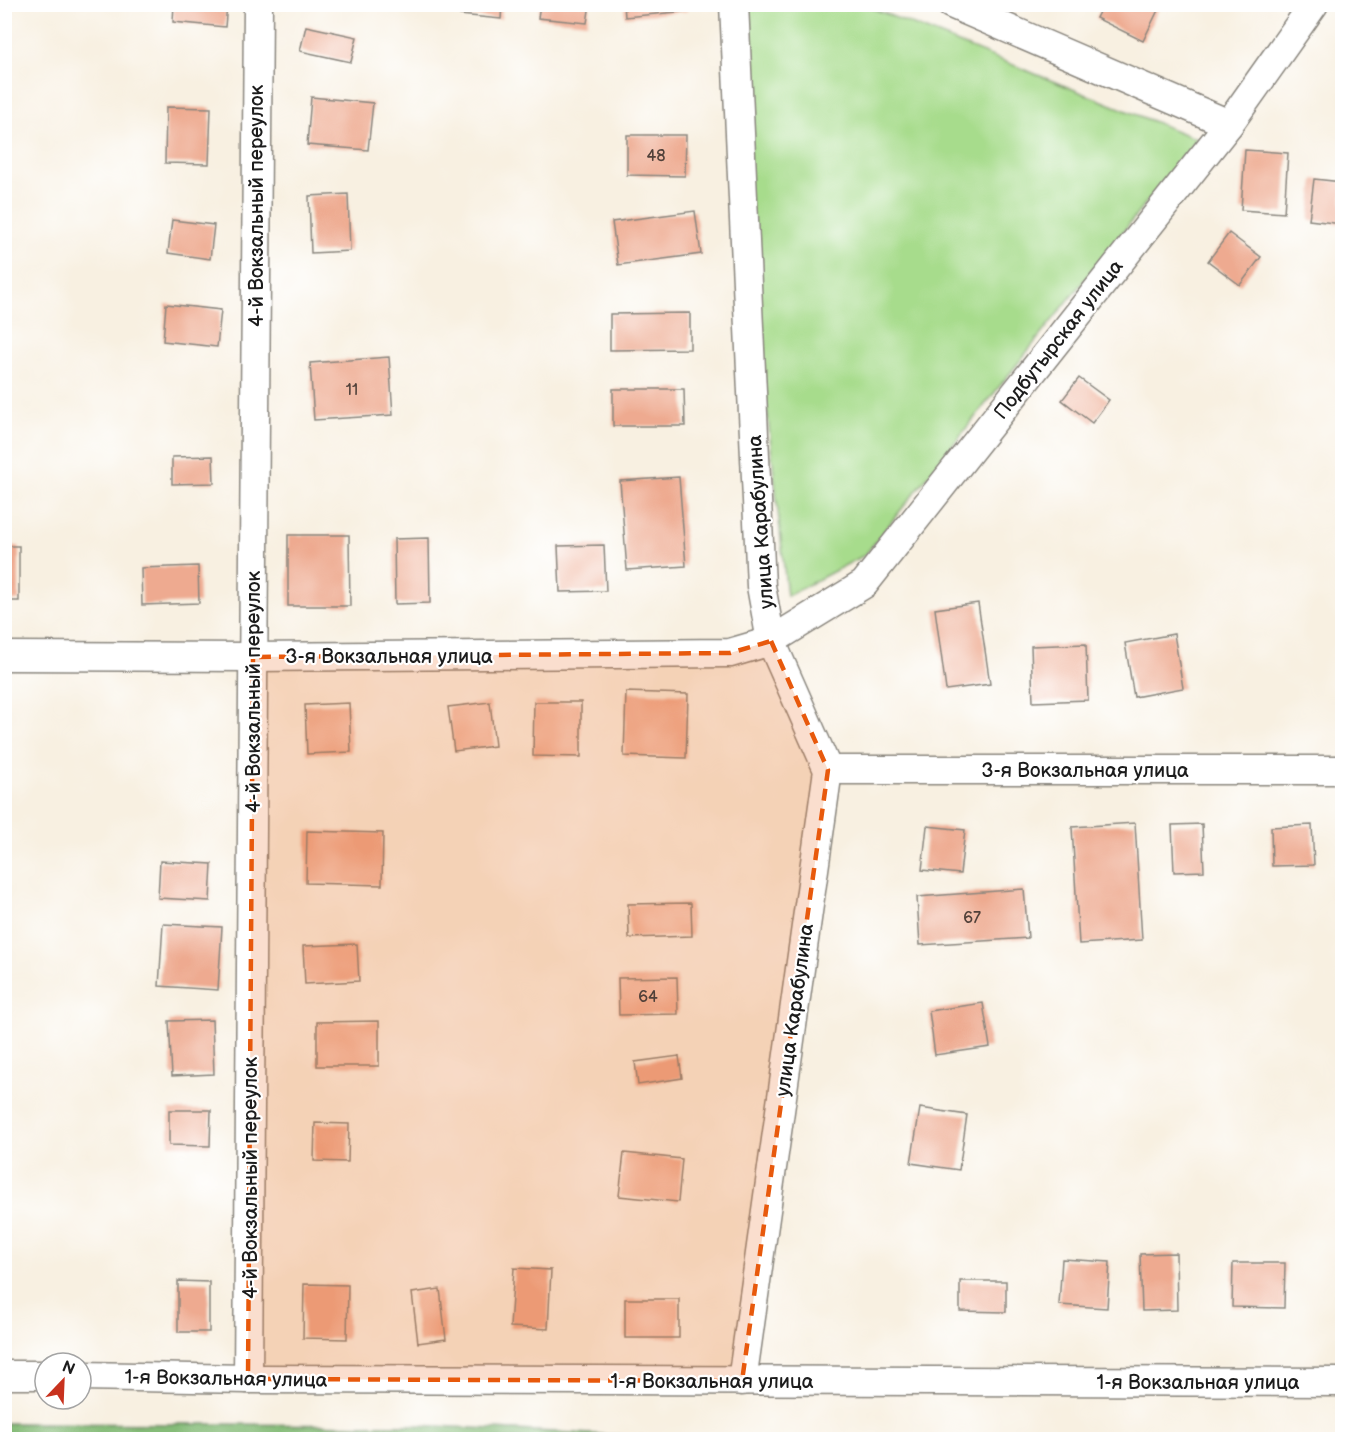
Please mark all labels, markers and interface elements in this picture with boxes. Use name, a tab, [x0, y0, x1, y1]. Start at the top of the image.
street label: 4-й Вокзальный переулок	[245, 85, 269, 327]
house number: 48	[646, 147, 666, 166]
street label: Подбутырская улица	[989, 255, 1129, 424]
house number: 11	[346, 381, 358, 400]
street label: улица Карабулина	[743, 434, 779, 610]
street label: 4-й Вокзальный переулок	[242, 571, 266, 813]
street label: 3-я Вокзальная улица	[285, 645, 493, 669]
street label: 3-я Вокзальная улица	[981, 759, 1189, 783]
house number: 67	[963, 909, 981, 928]
street label: улица Карабулина	[771, 922, 819, 1098]
house number: 64	[638, 988, 658, 1007]
street label: 4-й Вокзальный переулок	[239, 1057, 263, 1299]
north arrow	[33, 1351, 93, 1411]
text: N	[59, 1357, 78, 1380]
street label: 1-я Вокзальная улица	[124, 1365, 328, 1393]
street label: 1-я Вокзальная улица	[610, 1370, 814, 1394]
street label: 1-я Вокзальная улица	[1096, 1371, 1300, 1395]

